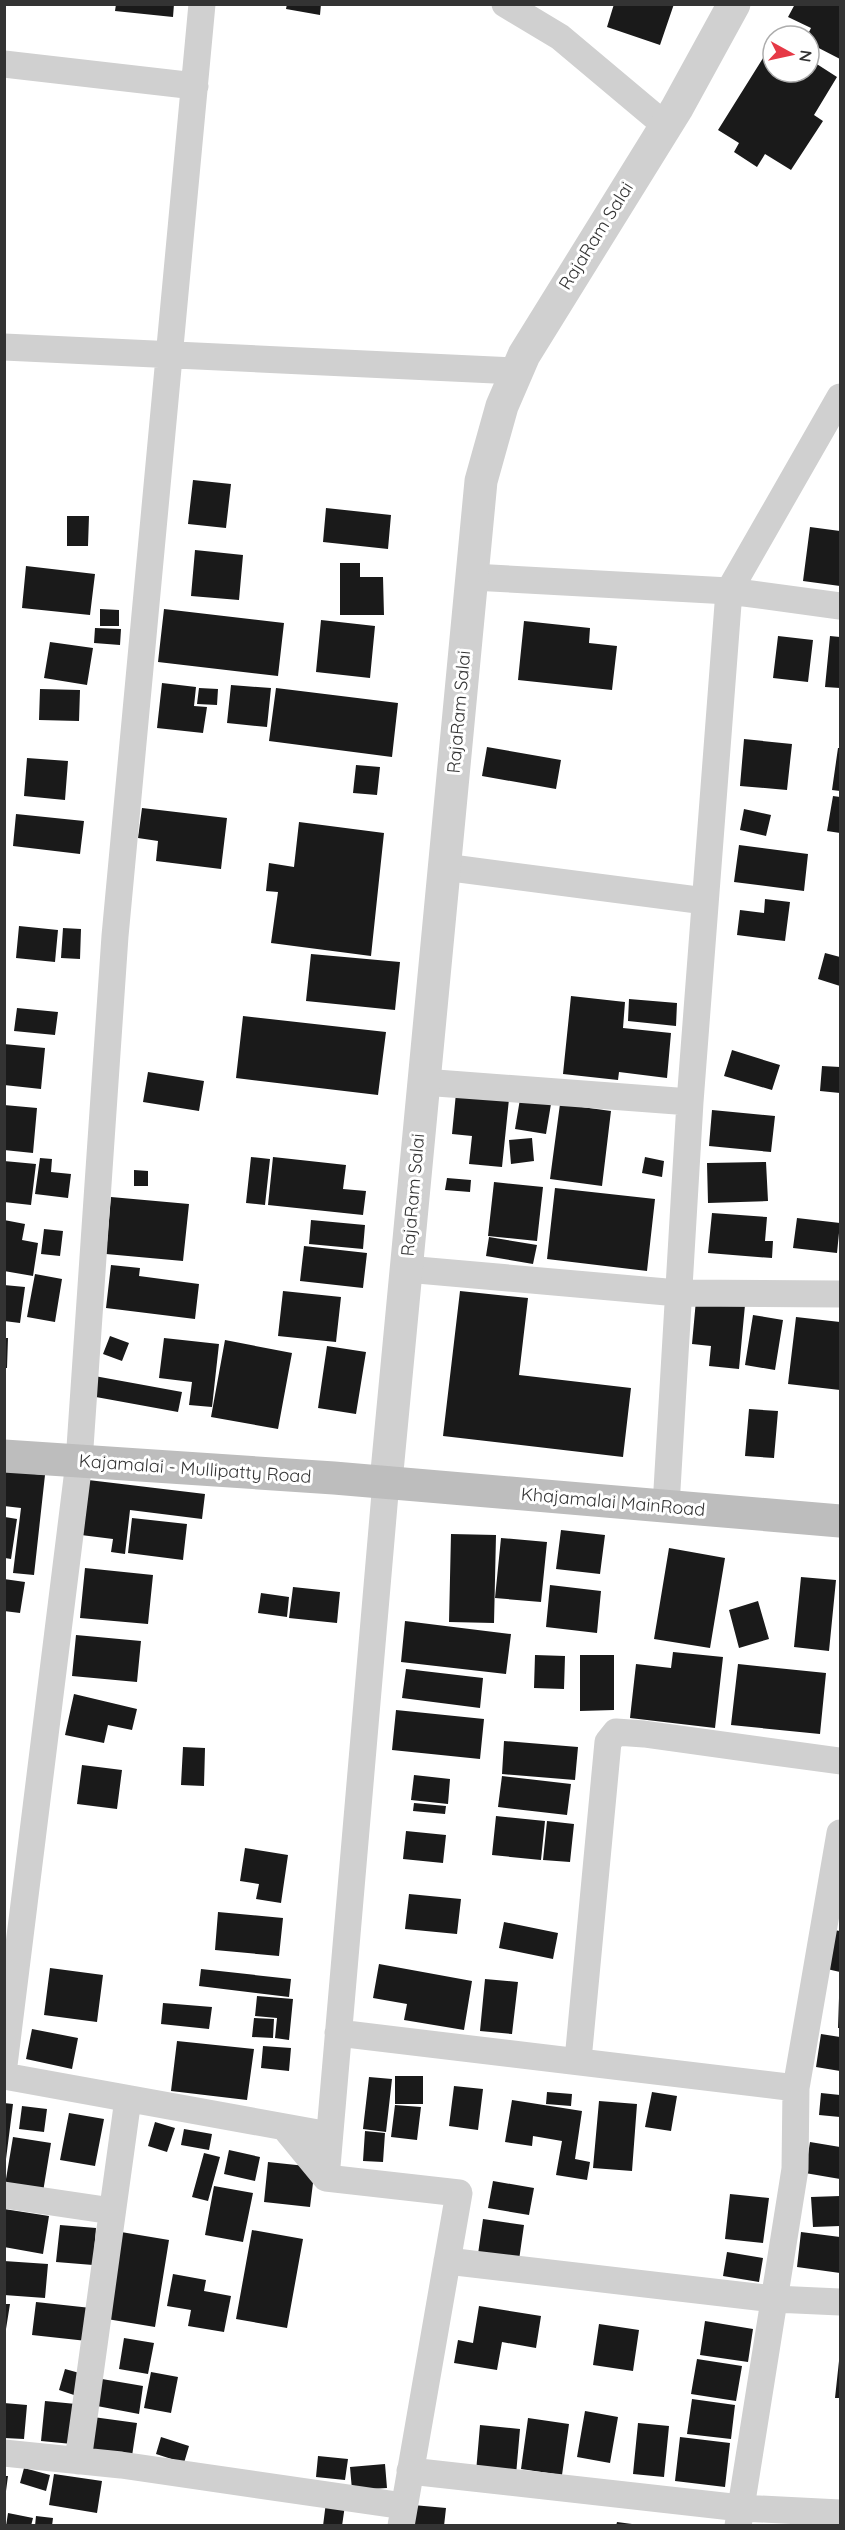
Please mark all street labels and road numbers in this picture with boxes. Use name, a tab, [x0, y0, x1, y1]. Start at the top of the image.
street label: RajaRam Salai	[553, 177, 638, 294]
street label: RajaRam Salai	[442, 650, 475, 774]
street label: RajaRam Salai	[396, 1133, 429, 1257]
street label: Kajamalai - Mullipatty Road	[78, 1449, 312, 1488]
street label: Khajamalai MainRoad	[520, 1482, 706, 1521]

